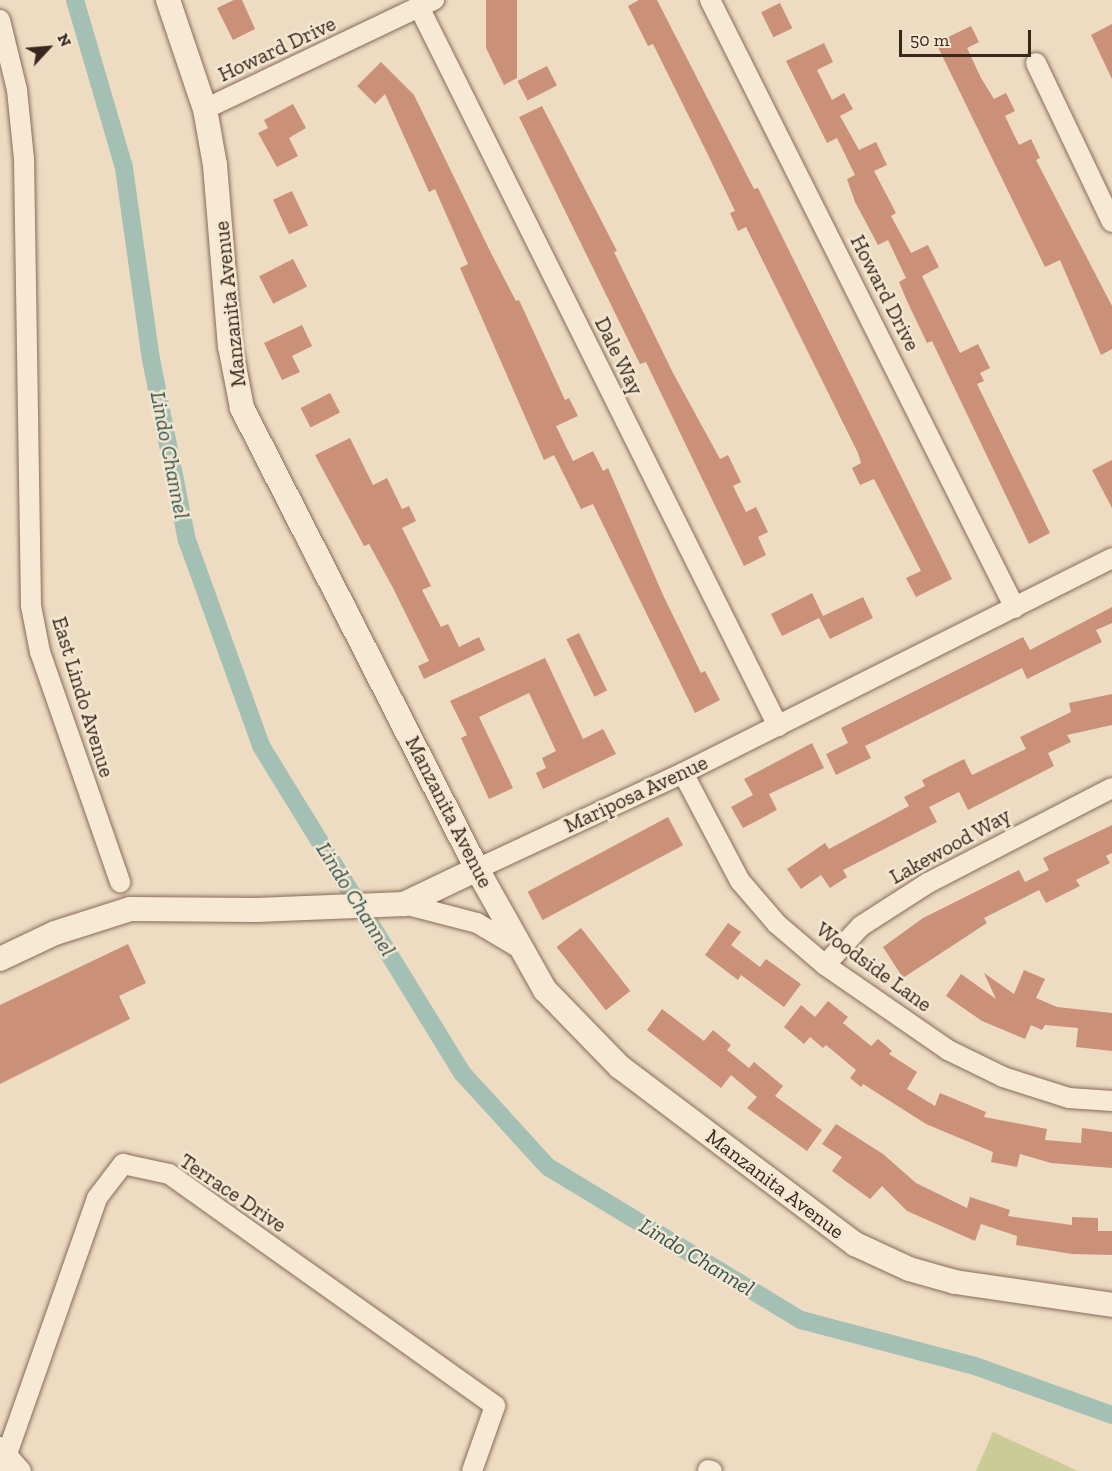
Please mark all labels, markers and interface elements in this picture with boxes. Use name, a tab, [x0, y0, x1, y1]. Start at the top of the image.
street label: Howard Drive	[214, 11, 340, 87]
north arrow	[18, 18, 78, 78]
scale bar	[902, 18, 1034, 56]
text: 50 m	[910, 29, 949, 51]
text: N	[53, 30, 76, 50]
street label: Manzanita Avenue	[209, 219, 251, 389]
street label: Howard Drive	[845, 231, 925, 355]
street label: Dale Way	[589, 313, 649, 399]
water label: Lindo Channel	[145, 389, 195, 521]
street label: East Lindo Avenue	[47, 613, 119, 781]
street label: Manzanita Avenue	[400, 732, 498, 892]
street label: Mariposa Avenue	[560, 750, 712, 838]
street label: Lakewood Way	[885, 802, 1015, 890]
water label: Lindo Channel	[311, 837, 401, 961]
street label: Woodside Lane	[811, 917, 937, 1017]
street label: Manzanita Avenue	[701, 1124, 849, 1244]
street label: Terrace Drive	[175, 1148, 291, 1238]
water label: Lindo Channel	[635, 1212, 759, 1302]

